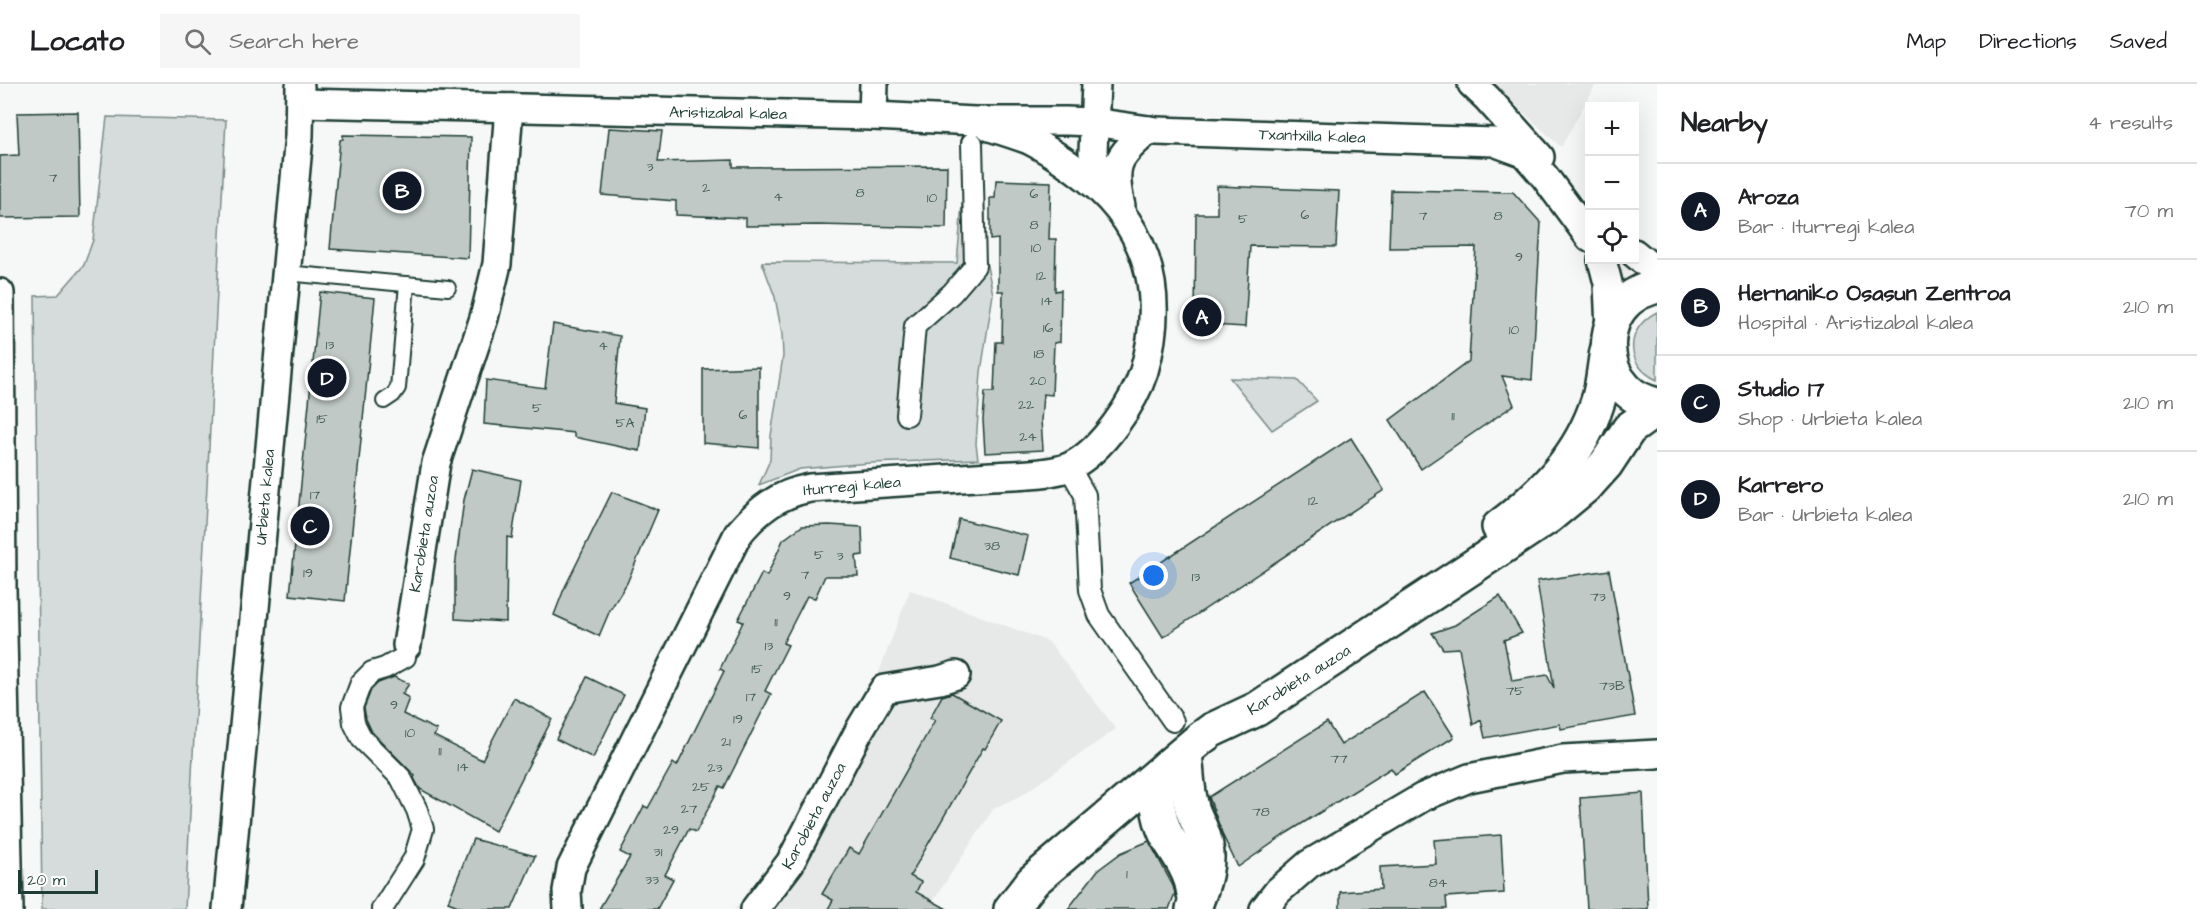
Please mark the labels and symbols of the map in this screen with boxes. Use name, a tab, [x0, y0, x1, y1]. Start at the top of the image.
street label: Aristizabal kalea	[669, 101, 787, 125]
street label: Txantxilla kalea	[1258, 123, 1366, 149]
house number: 3	[646, 157, 654, 177]
house number: 7	[49, 168, 58, 188]
pin: B	[382, 168, 422, 214]
house number: 2	[702, 178, 710, 198]
house number: 8	[855, 183, 865, 203]
house number: 6	[1030, 184, 1039, 204]
house number: 4	[773, 187, 783, 207]
house number: 10	[927, 188, 937, 208]
house number: 6	[1301, 205, 1310, 225]
house number: 7	[1419, 206, 1428, 226]
house number: 8	[1493, 206, 1503, 226]
house number: 5	[1238, 209, 1248, 229]
house number: 8	[1029, 215, 1039, 235]
house number: 10	[1031, 238, 1041, 258]
house number: 9	[1515, 247, 1523, 267]
house number: 12	[1036, 266, 1046, 286]
house number: 14	[1041, 291, 1053, 311]
pin: A	[1182, 294, 1222, 340]
house number: 16	[1043, 318, 1054, 338]
house number: 10	[1509, 320, 1519, 340]
house number: 13	[326, 335, 334, 355]
house number: 4	[598, 336, 608, 356]
house number: 18	[1034, 344, 1044, 364]
pin: D	[308, 356, 346, 400]
house number: 20	[1030, 371, 1047, 391]
house number: 22	[1018, 395, 1034, 415]
house number: 5	[532, 398, 542, 418]
house number: 6	[739, 405, 748, 425]
house number: 11	[1451, 406, 1455, 426]
house number: 15	[316, 409, 328, 429]
house number: 5A	[616, 413, 634, 433]
house number: 24	[1019, 427, 1037, 447]
street label: Urbieta kalea	[250, 448, 280, 546]
street label: Iturregi kalea	[802, 471, 902, 502]
street label: Karobieta auzoa	[404, 474, 444, 594]
house number: 17	[310, 485, 321, 505]
house number: 12	[1308, 491, 1318, 511]
pin: C	[290, 504, 330, 548]
house number: 38	[984, 536, 1000, 556]
house number: 5	[814, 545, 824, 565]
house number: 3	[836, 546, 844, 566]
your location	[1139, 561, 1168, 590]
house number: 19	[303, 563, 313, 583]
house number: 7	[801, 565, 810, 585]
house number: 13	[1192, 567, 1200, 587]
house number: 9	[783, 586, 791, 606]
house number: 73	[1590, 587, 1606, 607]
house number: 11	[774, 612, 778, 632]
house number: 13	[765, 636, 773, 656]
street label: Karobieta auzoa	[1243, 639, 1355, 721]
house number: 15	[751, 659, 763, 679]
house number: 73B	[1599, 676, 1625, 696]
house number: 75	[1506, 681, 1524, 701]
house number: 17	[746, 687, 757, 707]
house number: 9	[390, 695, 398, 715]
house number: 19	[733, 709, 743, 729]
house number: 10	[405, 723, 415, 743]
house number: 21	[721, 732, 731, 752]
house number: 11	[438, 741, 442, 761]
house number: 77	[1330, 749, 1348, 769]
house number: 14	[457, 757, 469, 777]
house number: 23	[707, 758, 723, 778]
street label: Karobieta auzoa	[777, 759, 851, 873]
house number: 25	[692, 777, 710, 797]
house number: 27	[681, 799, 698, 819]
house number: 78	[1252, 802, 1270, 822]
house number: 29	[663, 820, 679, 840]
house number: 31	[654, 842, 663, 862]
house number: 1	[1126, 864, 1128, 884]
scale bar	[18, 867, 98, 894]
house number: 33	[645, 870, 659, 890]
house number: 84	[1429, 873, 1448, 893]

